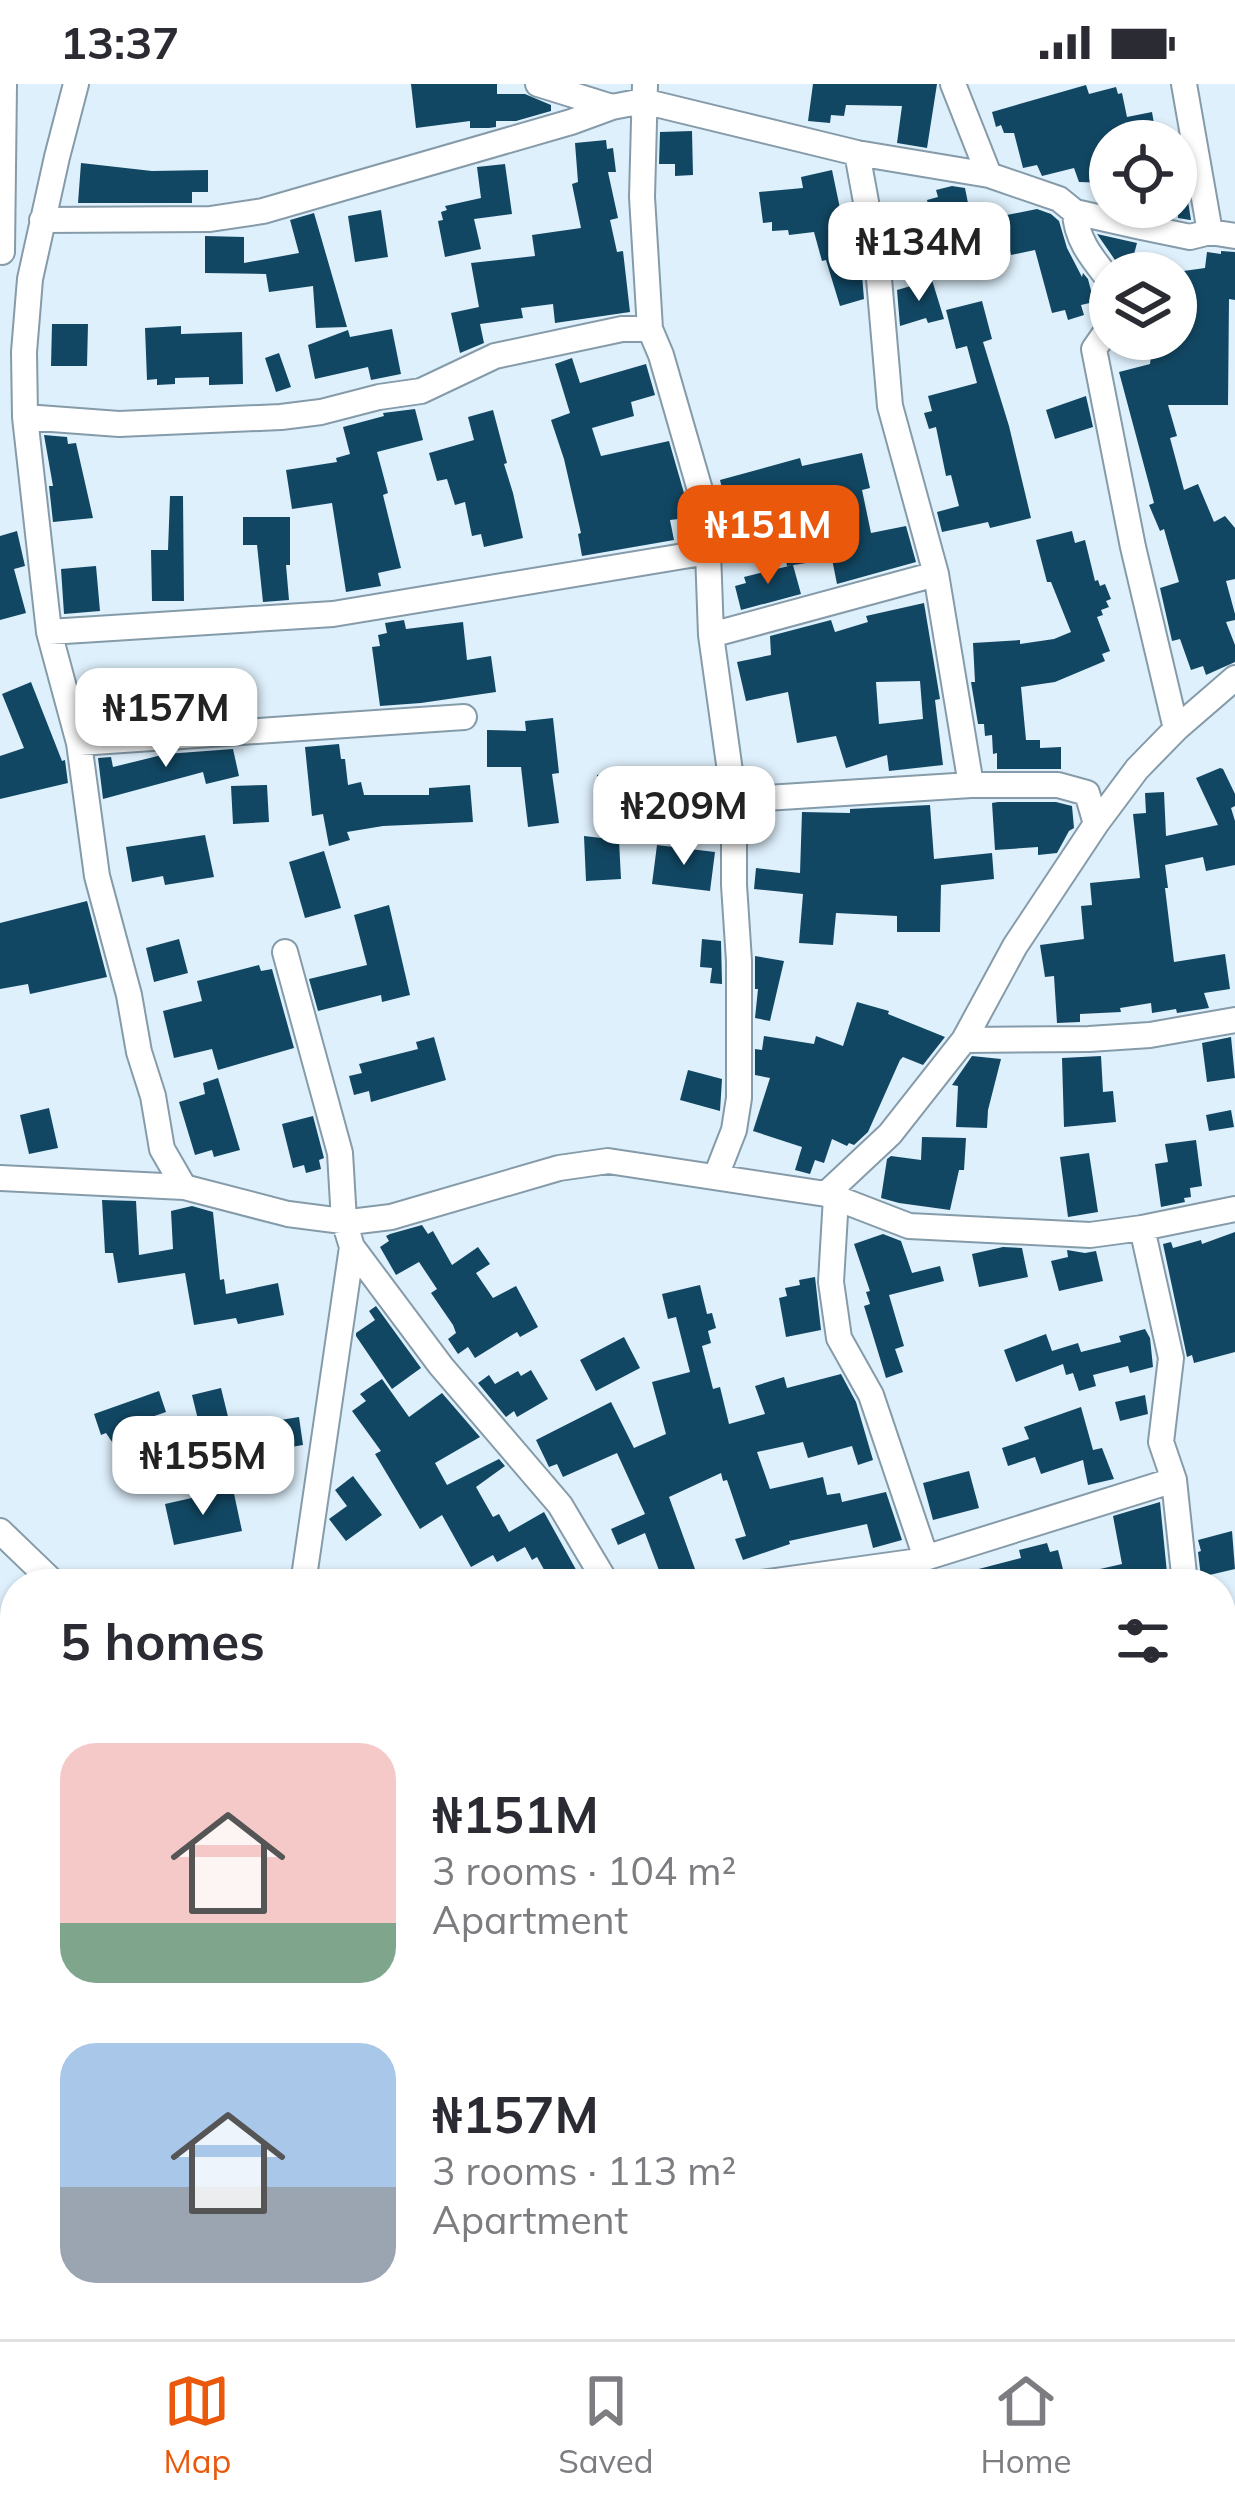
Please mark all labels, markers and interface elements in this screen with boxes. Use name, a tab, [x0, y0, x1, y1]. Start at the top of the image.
text: 13:37	[60, 14, 179, 70]
map controls	[1089, 120, 1197, 360]
button: locate	[1089, 120, 1197, 228]
pin: ₦134M	[835, 202, 1003, 304]
text: ₦134M	[855, 216, 983, 265]
button: layers	[1089, 252, 1197, 360]
pin: ₦151M	[684, 485, 852, 587]
text: ₦151M	[704, 499, 832, 548]
pin: ₦157M	[82, 668, 250, 770]
text: ₦157M	[102, 682, 230, 731]
pin: ₦209M	[600, 766, 768, 868]
text: ₦209M	[620, 780, 748, 829]
pin: ₦155M	[119, 1416, 287, 1518]
text: ₦155M	[139, 1430, 267, 1479]
icon: filters	[1110, 1608, 1176, 1674]
text: 5 homes	[60, 1609, 265, 1673]
text: ₦151M	[432, 1782, 599, 1846]
icon: home	[156, 1791, 300, 1935]
text: 3 rooms · 104 m²	[432, 1846, 736, 1895]
text: Apartment	[432, 1895, 628, 1944]
text: ₦157M	[432, 2082, 599, 2146]
icon: home	[156, 2091, 300, 2235]
text: 3 rooms · 113 m²	[432, 2146, 736, 2195]
text: Apartment	[432, 2195, 628, 2244]
tab: Map	[163, 2368, 231, 2481]
tab: Saved	[558, 2368, 654, 2481]
tab: Home	[980, 2368, 1072, 2481]

